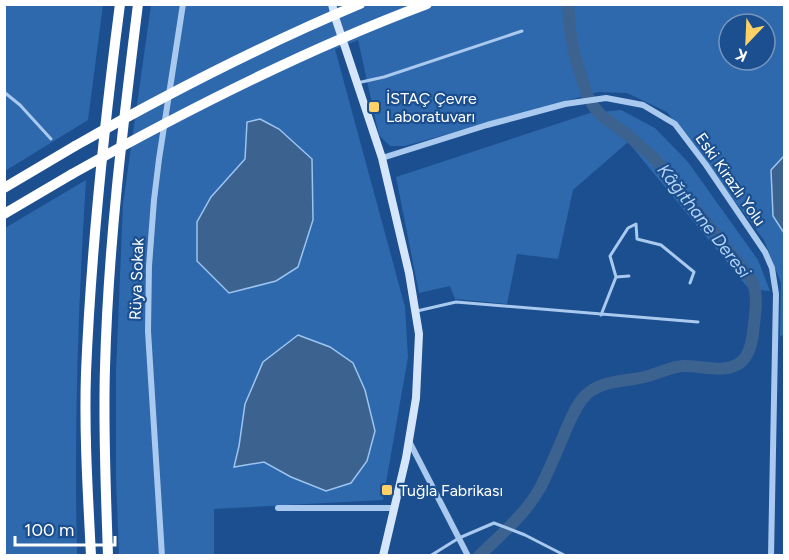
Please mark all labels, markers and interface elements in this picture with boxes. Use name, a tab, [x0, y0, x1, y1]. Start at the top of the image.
north arrow	[717, 12, 777, 72]
text: K	[732, 44, 750, 66]
place label: İSTAÇ Çevre Laboratuvarı	[386, 89, 477, 126]
marker: İSTAÇ Çevre Laboratuvarı	[367, 100, 381, 114]
street label: Eski Kirazlı Yolu	[692, 129, 770, 229]
water label: Kâğıthane Deresi	[653, 159, 756, 283]
street label: Rüya Sokak	[126, 238, 147, 320]
place label: Tuğla Fabrikası	[399, 481, 503, 500]
marker: Tuğla Fabrikası	[380, 483, 394, 497]
scale bar	[15, 509, 116, 547]
text: 100 m	[24, 519, 74, 541]

